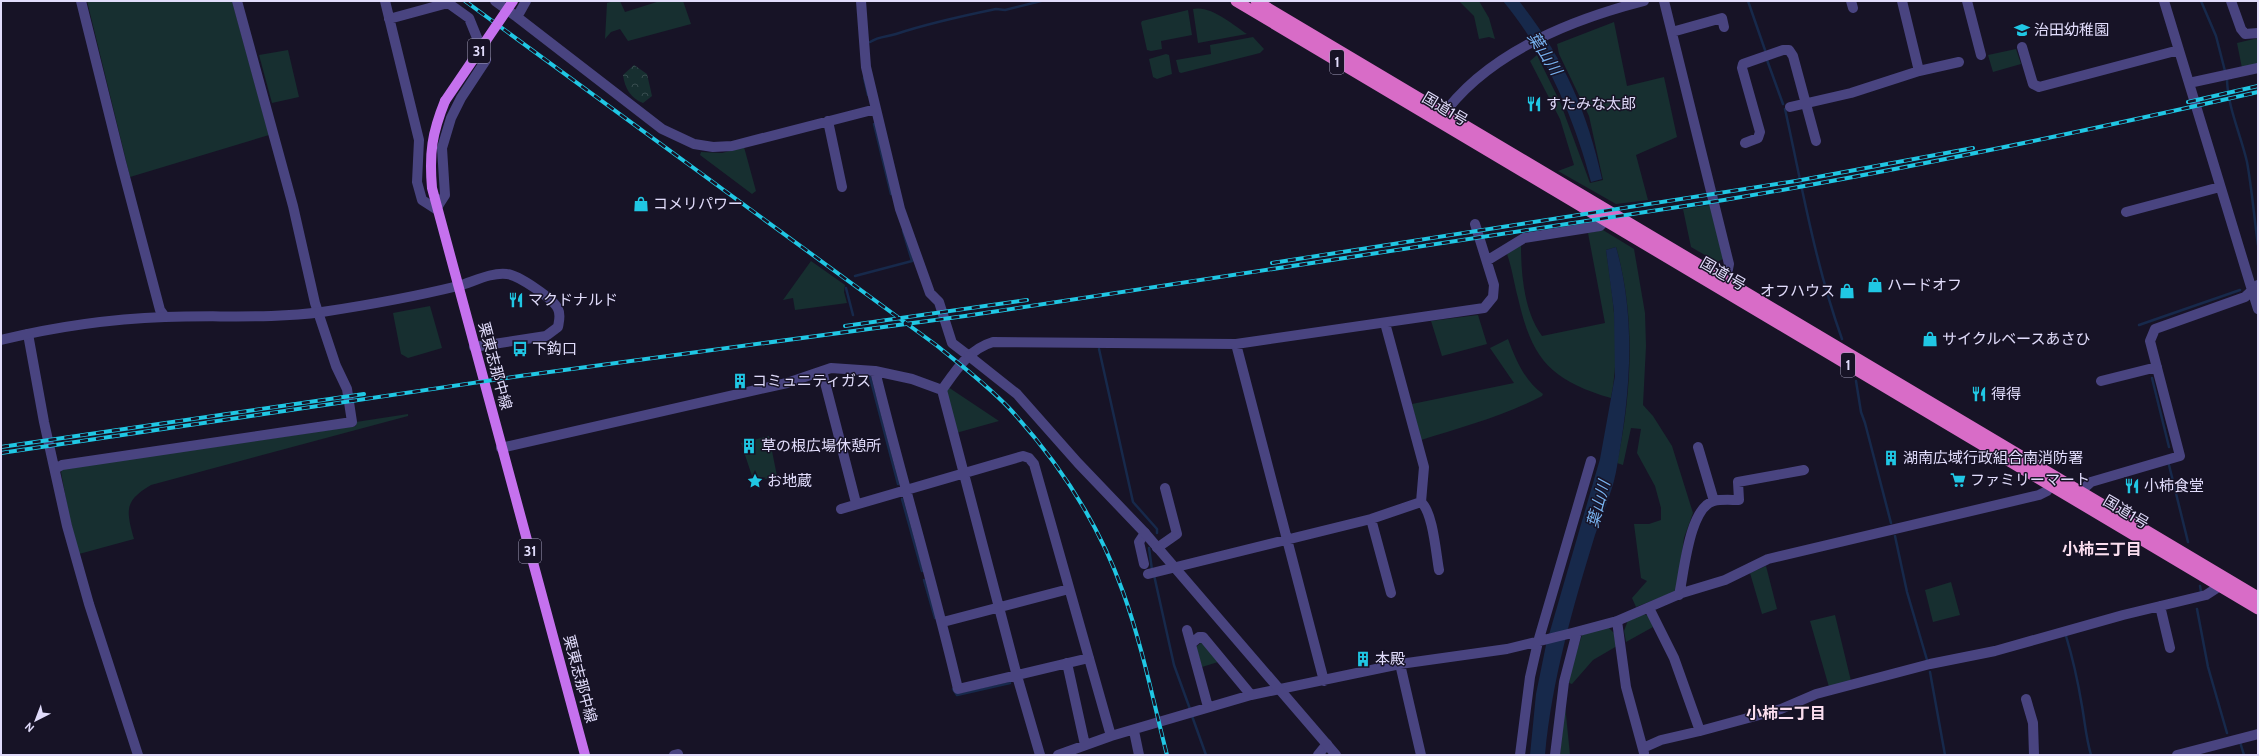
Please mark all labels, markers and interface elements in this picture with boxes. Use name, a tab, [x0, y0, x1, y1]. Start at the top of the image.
school or university icon: 治田幼稚園	[2013, 21, 2031, 39]
place label: 治田幼稚園	[2034, 21, 2109, 39]
water label: 葉山川	[1524, 28, 1567, 80]
road number: 31	[468, 39, 490, 63]
road number: 1	[1330, 50, 1344, 74]
street label: 国道1号	[1419, 88, 1471, 130]
restaurant icon: すたみな太郎	[1525, 95, 1543, 113]
place label: すたみな太郎	[1546, 95, 1636, 113]
shop icon: コメリパワー	[632, 195, 650, 213]
place label: コメリパワー	[653, 195, 743, 213]
street label: 国道1号	[1697, 254, 1749, 294]
shop icon: ハードオフ	[1866, 276, 1884, 294]
place label: ハードオフ	[1887, 276, 1962, 294]
place label: オフハウス	[1760, 282, 1835, 300]
shop icon: オフハウス	[1838, 282, 1856, 300]
restaurant icon: マクドナルド	[507, 291, 525, 309]
place label: マクドナルド	[528, 291, 618, 309]
street label: 栗東志那中線	[475, 320, 515, 412]
shop icon: サイクルベースあさひ	[1921, 330, 1939, 348]
place label: サイクルベースあさひ	[1942, 330, 2091, 348]
bus stop icon: 下鈎口	[511, 340, 529, 358]
place label: 下鈎口	[532, 340, 577, 358]
road number: 1	[1841, 353, 1855, 377]
building icon: コミュニティガス	[731, 372, 749, 390]
place label: コミュニティガス	[752, 372, 871, 390]
restaurant icon: 得得	[1970, 385, 1988, 403]
place label: 得得	[1991, 385, 2021, 403]
building icon: 草の根広場休憩所	[740, 437, 758, 455]
place label: 草の根広場休憩所	[761, 437, 881, 455]
building icon: 湖南広域行政組合南消防署	[1882, 449, 1900, 467]
place label: 湖南広域行政組合南消防署	[1903, 449, 2083, 467]
supermarket icon: ファミリーマート	[1949, 471, 1967, 489]
place label: ファミリーマート	[1970, 471, 2090, 489]
place icon: お地蔵	[746, 472, 764, 490]
place label: お地蔵	[767, 472, 812, 490]
water label: 葉山川	[1583, 477, 1614, 530]
restaurant icon: 小柿食堂	[2123, 477, 2141, 495]
place label: 小柿食堂	[2144, 477, 2204, 495]
street label: 国道1号	[2100, 491, 2152, 533]
road number: 31	[519, 539, 541, 563]
district label: 小柿三丁目	[2062, 540, 2142, 559]
street label: 栗東志那中線	[560, 633, 600, 725]
building icon: 本殿	[1354, 650, 1372, 668]
place label: 本殿	[1375, 650, 1405, 668]
north arrow	[16, 700, 56, 740]
district label: 小柿二丁目	[1746, 704, 1826, 723]
text: N	[22, 720, 37, 735]

